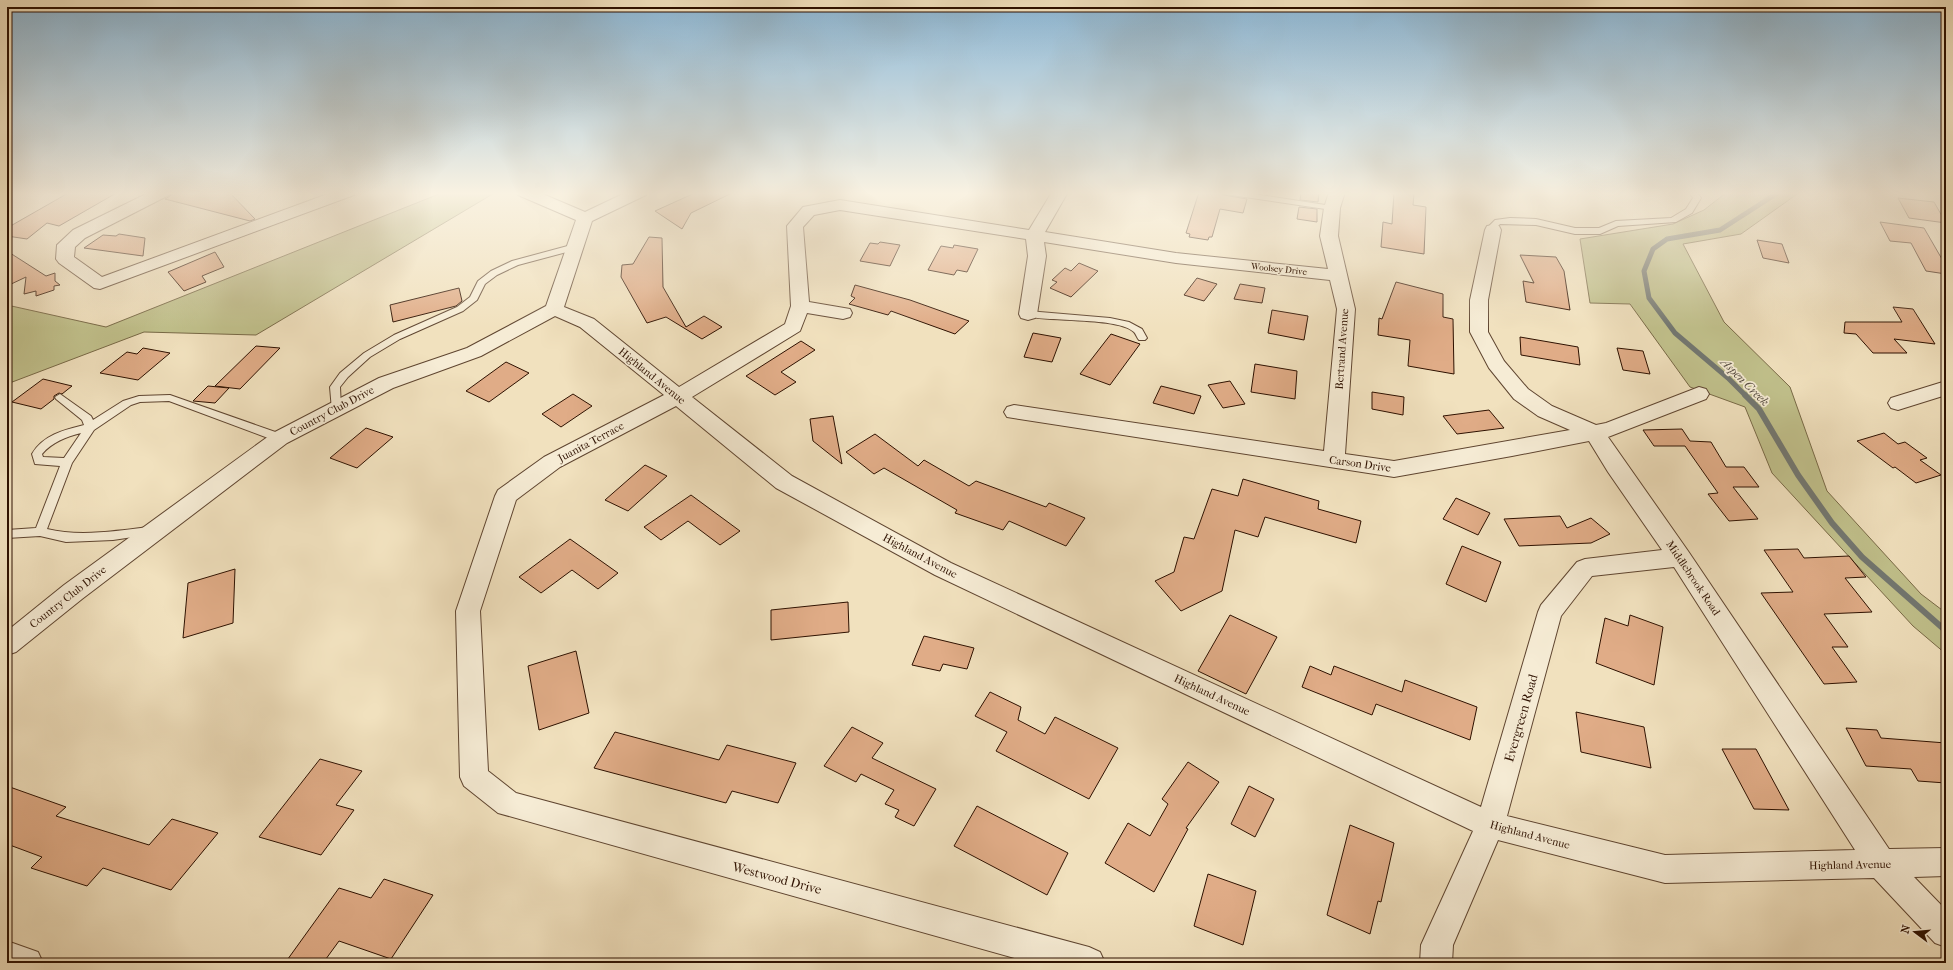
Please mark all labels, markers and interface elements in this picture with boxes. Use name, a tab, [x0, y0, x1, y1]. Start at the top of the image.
street label: Woolsey Drive	[1250, 261, 1308, 277]
street label: Bertrand Avenue	[1333, 307, 1351, 390]
street label: Highland Avenue	[616, 345, 688, 407]
water label: Aspen Creek	[1717, 354, 1772, 409]
street label: Country Club Drive	[288, 383, 377, 439]
street label: Juanita Terrace	[555, 419, 627, 465]
street label: Carson Drive	[1328, 453, 1392, 475]
street label: Highland Avenue	[881, 531, 960, 581]
street label: Middlebrook Road	[1663, 538, 1723, 619]
street label: Country Club Drive	[27, 563, 109, 631]
street label: Highland Avenue	[1172, 672, 1253, 719]
street label: Evergreen Road	[1501, 672, 1541, 764]
street label: Highland Avenue	[1489, 818, 1572, 852]
street label: Highland Avenue	[1809, 858, 1892, 872]
street label: Westwood Drive	[730, 859, 824, 897]
north arrow	[1895, 912, 1935, 952]
text: N	[1898, 923, 1913, 935]

